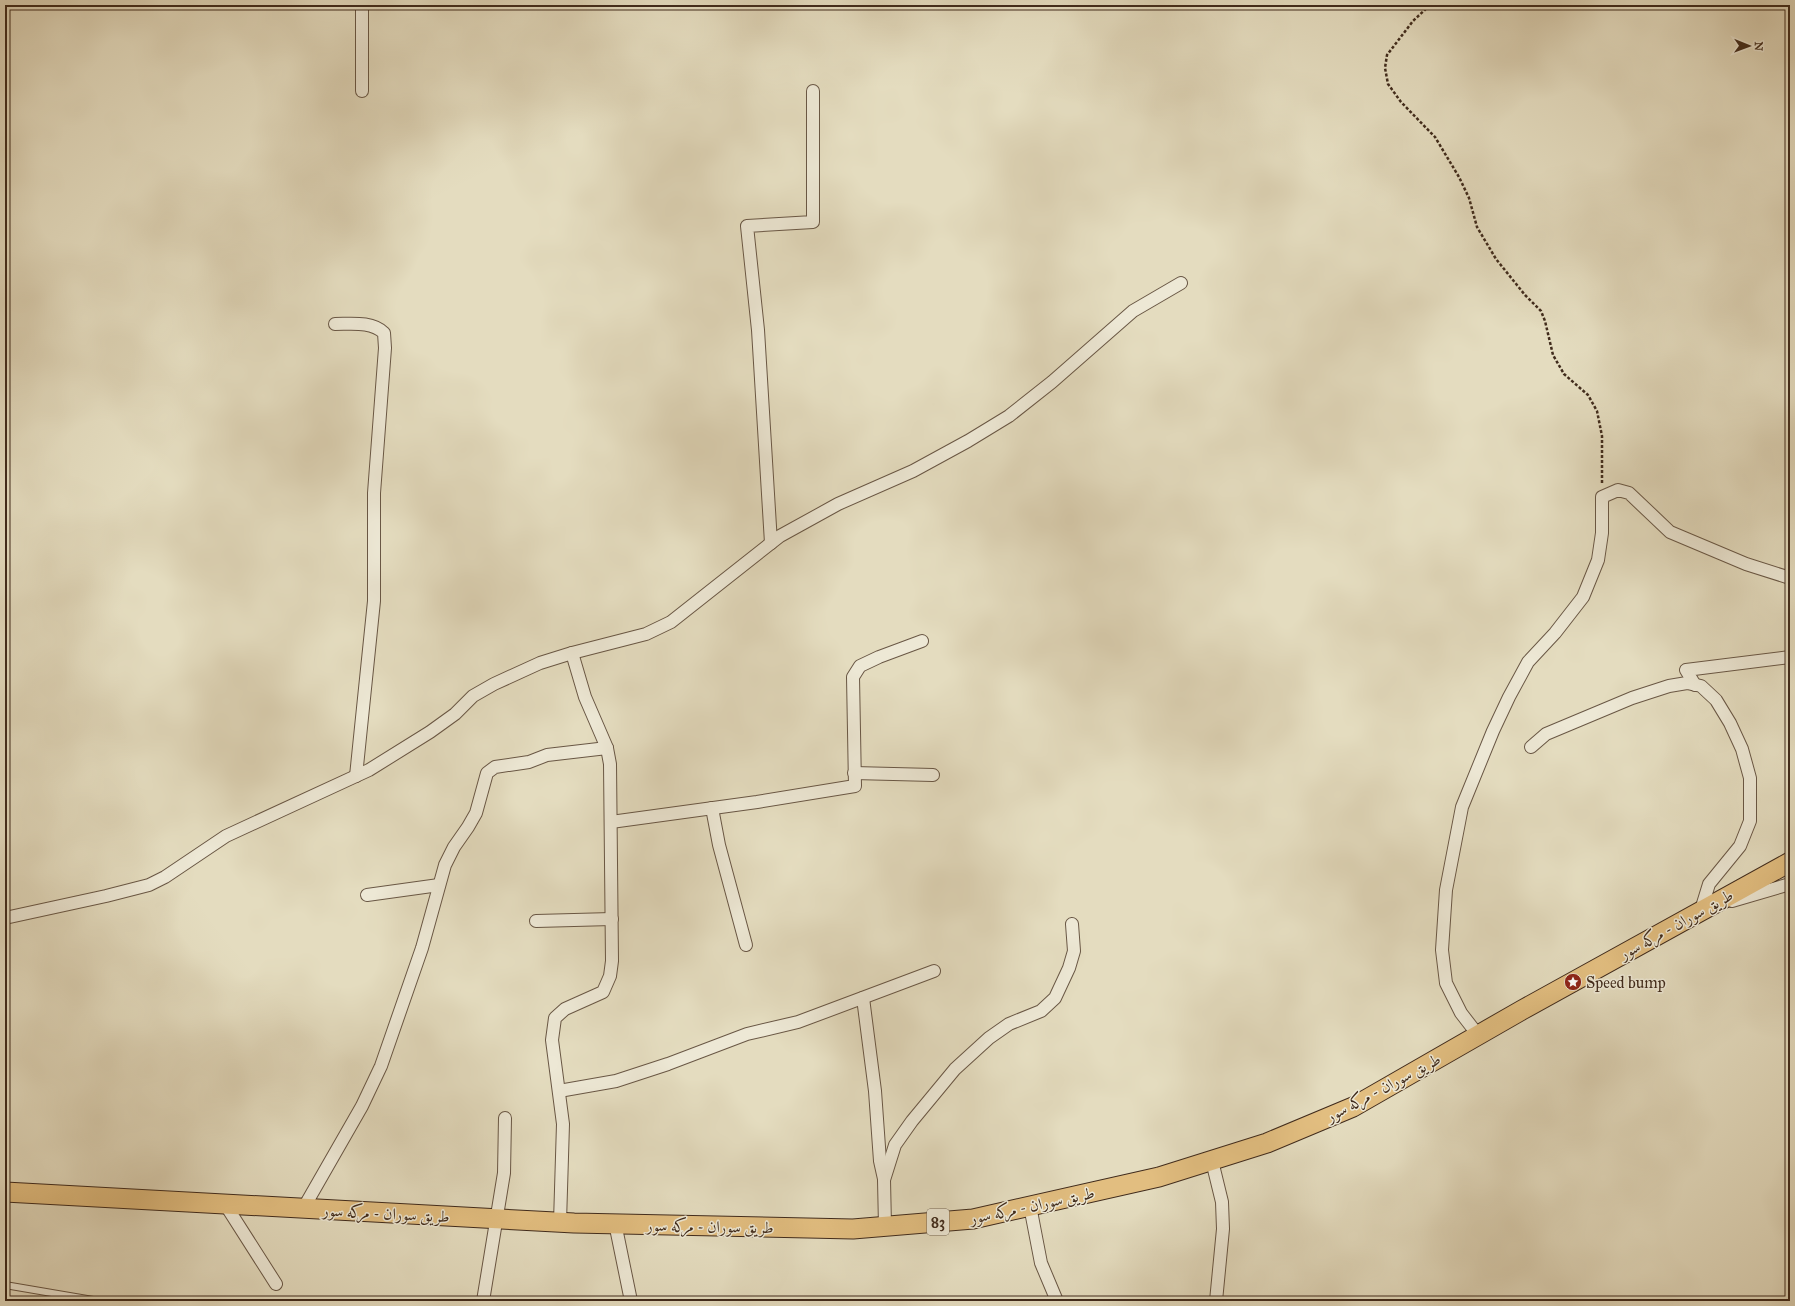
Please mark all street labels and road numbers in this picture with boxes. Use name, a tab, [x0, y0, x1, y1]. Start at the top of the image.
street label: طريق سوران - مركه سور	[1614, 885, 1737, 966]
street label: طريق سوران - مركه سور	[1321, 1049, 1445, 1128]
street label: طريق سوران - مركه سور	[966, 1183, 1097, 1230]
street label: طريق سوران - مركه سور	[320, 1201, 450, 1228]
road number: 83	[927, 1209, 949, 1235]
street label: طريق سوران - مركه سور	[644, 1216, 774, 1239]

